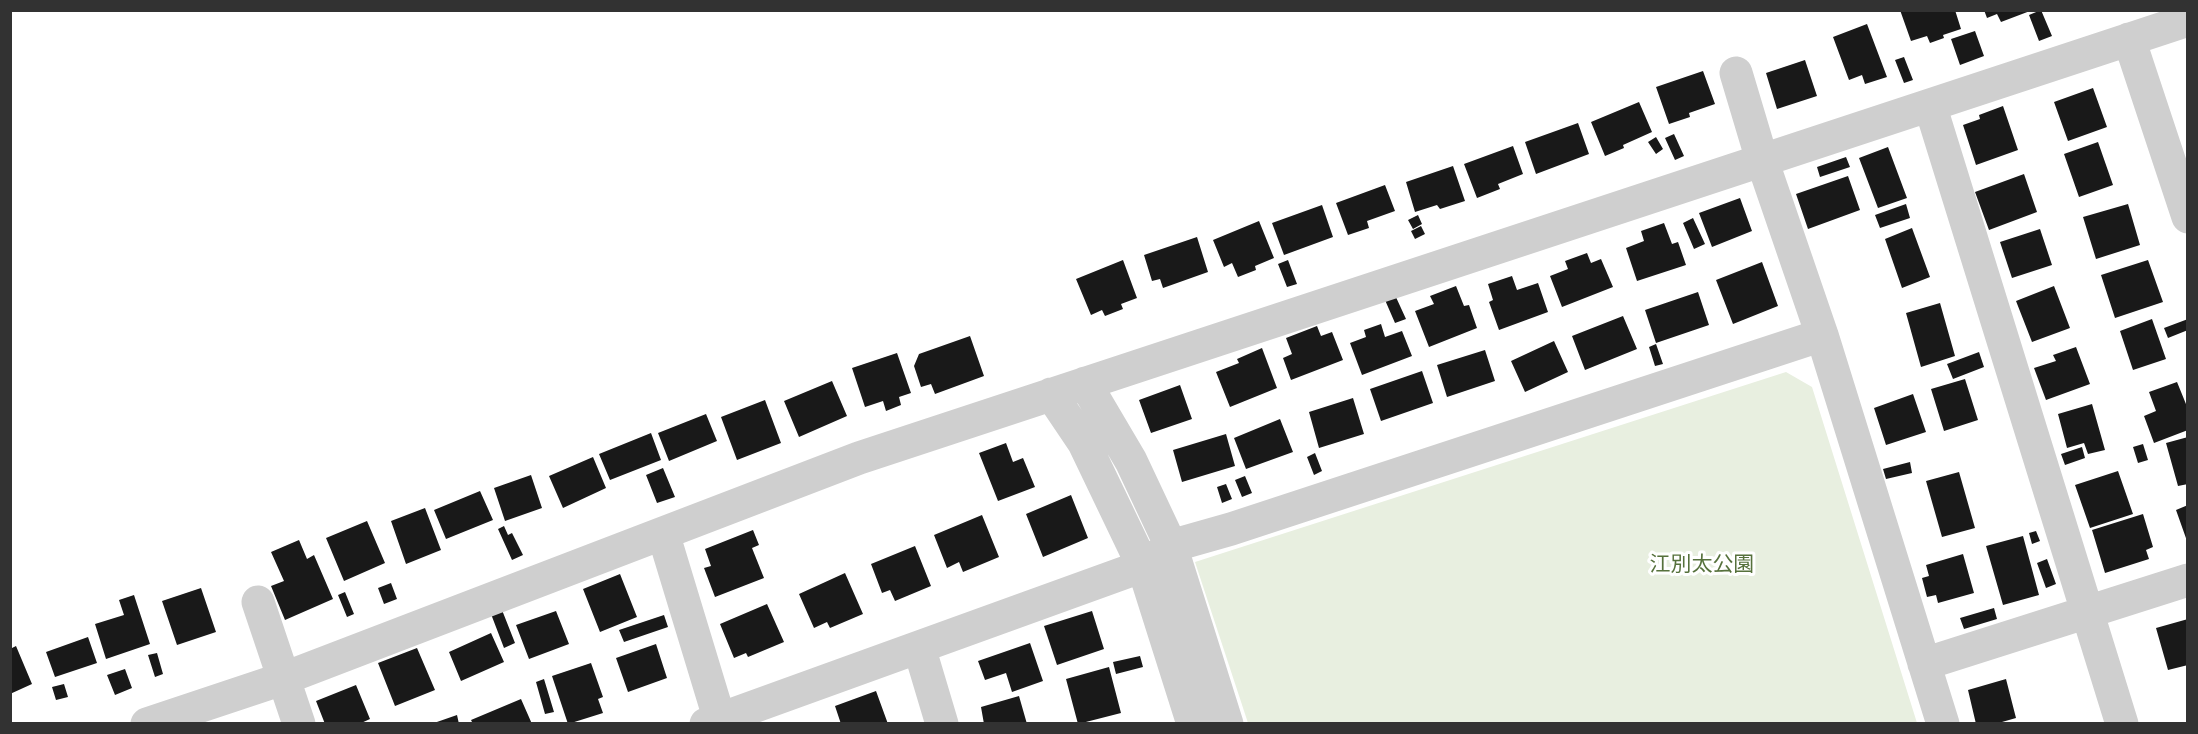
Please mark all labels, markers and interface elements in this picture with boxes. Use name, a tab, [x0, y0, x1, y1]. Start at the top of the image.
park label: 江別太公園	[1650, 552, 1754, 578]

